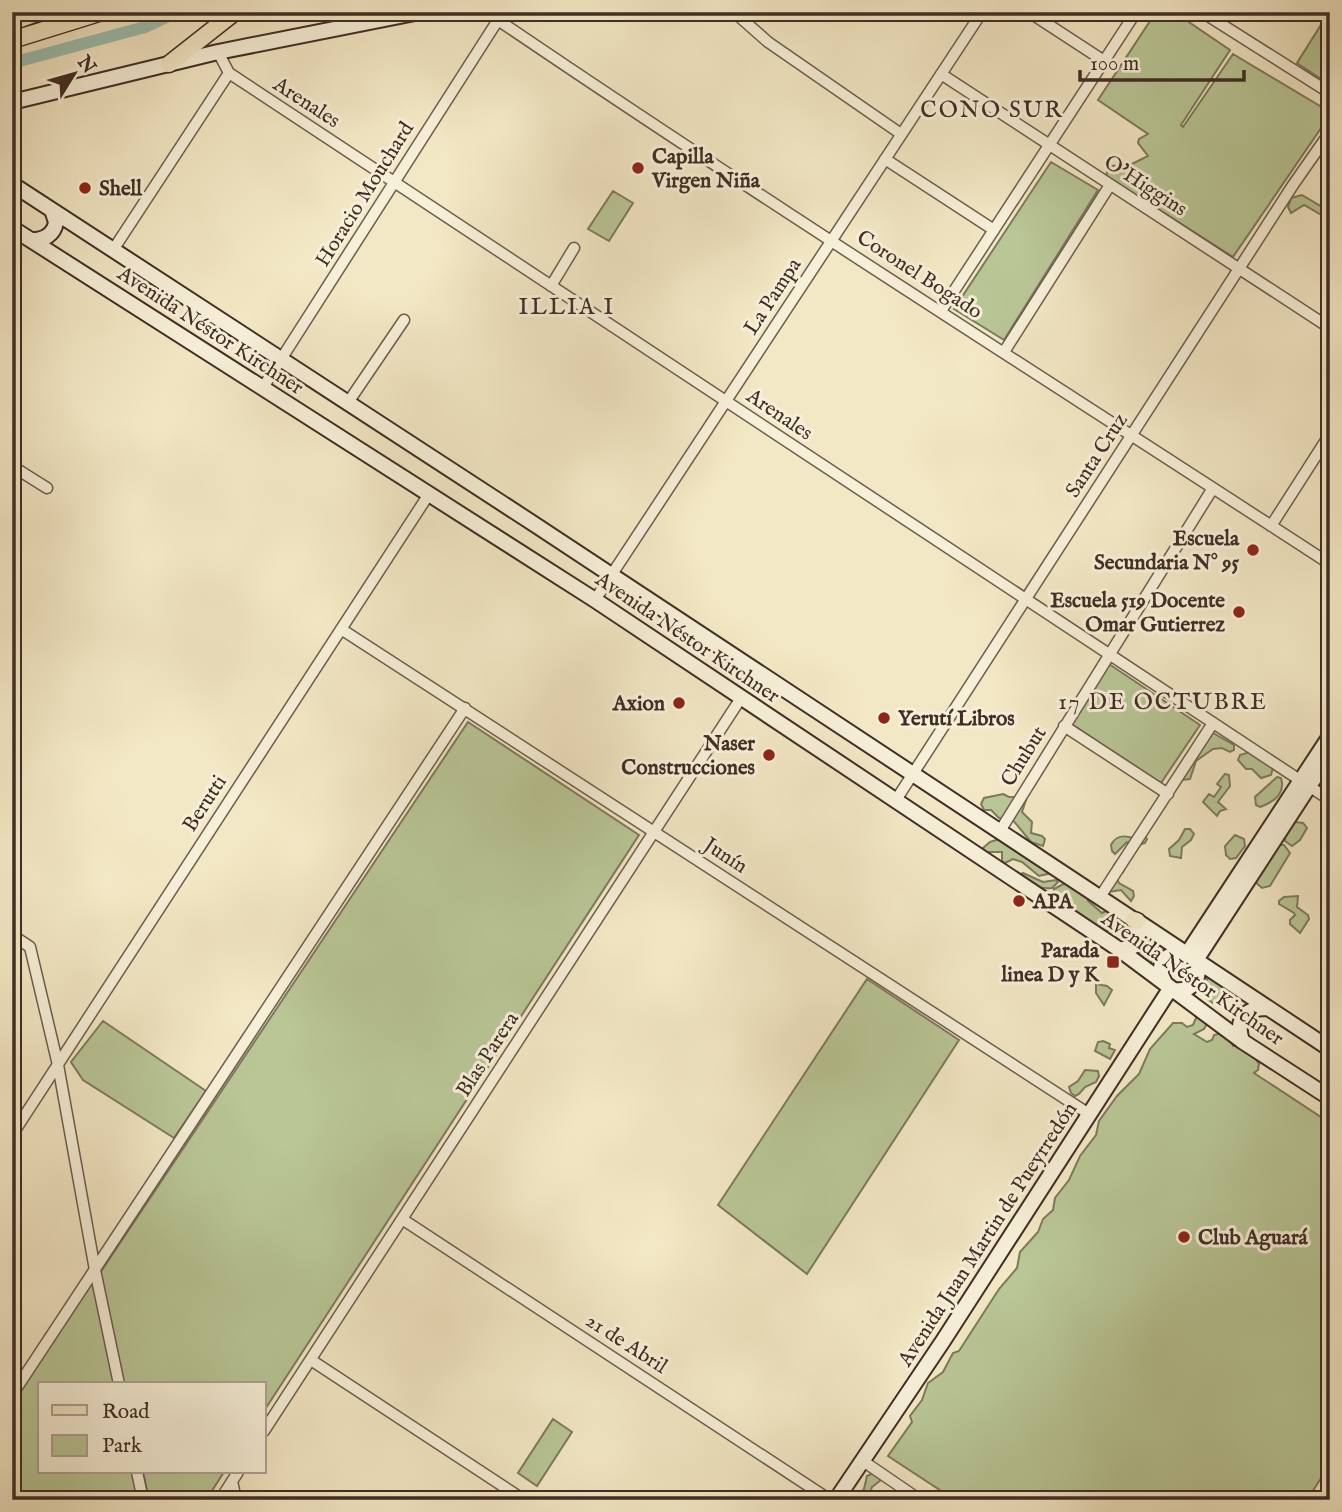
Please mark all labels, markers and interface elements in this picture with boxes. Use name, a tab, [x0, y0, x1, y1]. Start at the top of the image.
north arrow	[38, 38, 108, 108]
scale bar	[1080, 38, 1244, 82]
text: N	[71, 50, 101, 79]
text: 100 m	[1090, 51, 1139, 78]
street label: Arenales	[267, 71, 345, 135]
district label: CONO SUR	[920, 96, 1064, 125]
street label: Horacio Mouchard	[310, 117, 421, 272]
place label: Capilla Virgen Niña	[651, 144, 761, 195]
street label: O'Higgins	[1099, 149, 1192, 223]
marker: Capilla Virgen Niña	[630, 160, 646, 176]
place label: Shell	[99, 176, 143, 203]
marker: Shell	[77, 180, 93, 196]
street label: Coronel Bogado	[851, 225, 987, 326]
street label: La Pampa	[738, 252, 809, 340]
street label: Avenida Néstor Kirchner	[111, 260, 309, 402]
district label: ILLIA I	[519, 293, 615, 322]
street label: Arenales	[740, 383, 818, 447]
street label: Santa Cruz	[1060, 408, 1135, 503]
place label: Escuela Secundaria N° 95	[1094, 526, 1240, 577]
marker: Escuela Secundaria N° 95	[1245, 542, 1261, 558]
street label: Avenida Néstor Kirchner	[589, 566, 785, 710]
place label: Escuela 519 Docente Omar Gutierrez	[1050, 588, 1225, 639]
marker: Escuela 519 Docente Omar Gutierrez	[1231, 604, 1247, 620]
district label: 17 DE OCTUBRE	[1058, 688, 1268, 717]
place label: Axion	[612, 691, 665, 718]
marker: Axion	[671, 695, 687, 711]
place label: Yerutí Libros	[898, 706, 1015, 733]
marker: Yerutí Libros	[876, 710, 892, 726]
street label: Chubut	[995, 722, 1053, 792]
place label: Naser Construcciones	[621, 731, 755, 782]
marker: Naser Construcciones	[761, 747, 777, 763]
street label: Berutti	[177, 770, 234, 837]
street label: Junín	[696, 831, 752, 880]
place label: APA	[1032, 889, 1075, 916]
marker: APA	[1011, 893, 1027, 909]
street label: Avenida Néstor Kirchner	[1095, 905, 1289, 1053]
place label: Parada linea D y K	[1001, 938, 1100, 989]
marker: Parada linea D y K	[1105, 954, 1121, 970]
street label: Blas Parera	[451, 1006, 526, 1102]
street label: Avenida Juan Martin de Pueyrredón	[892, 1097, 1084, 1373]
place label: Club Aguará	[1198, 1225, 1309, 1252]
marker: Club Aguará	[1176, 1229, 1192, 1245]
street label: 21 de Abril	[580, 1308, 672, 1381]
legend	[38, 1382, 266, 1474]
text: Road	[102, 1399, 150, 1426]
text: Park	[102, 1433, 143, 1460]

